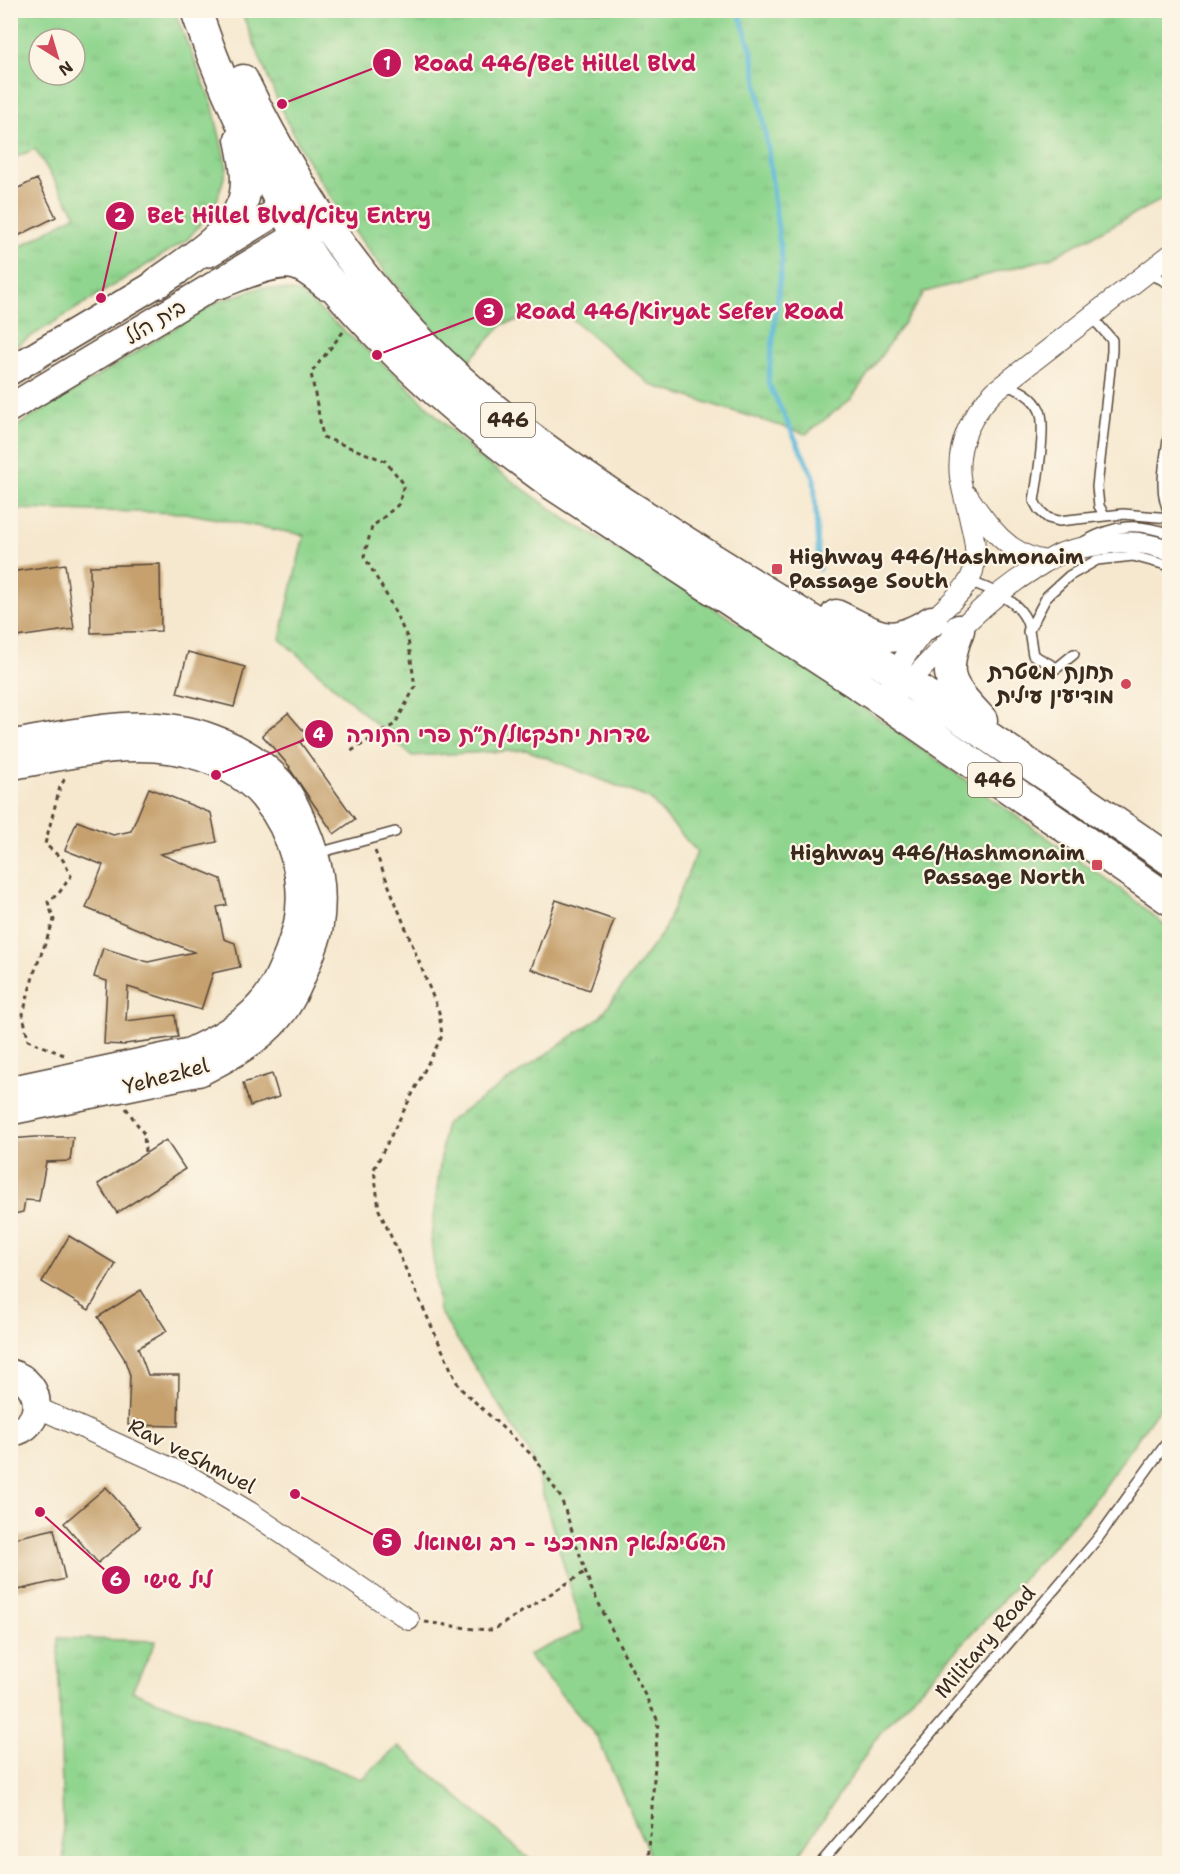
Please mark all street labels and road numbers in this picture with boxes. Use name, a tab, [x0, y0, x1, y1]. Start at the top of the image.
street label: בית הלל	[119, 293, 191, 351]
road number: 446	[481, 403, 535, 437]
road number: 446	[968, 763, 1022, 797]
street label: Yehezkel	[120, 1051, 213, 1101]
street label: Rav veShmuel	[123, 1412, 261, 1501]
street label: Military Road	[928, 1580, 1042, 1704]

